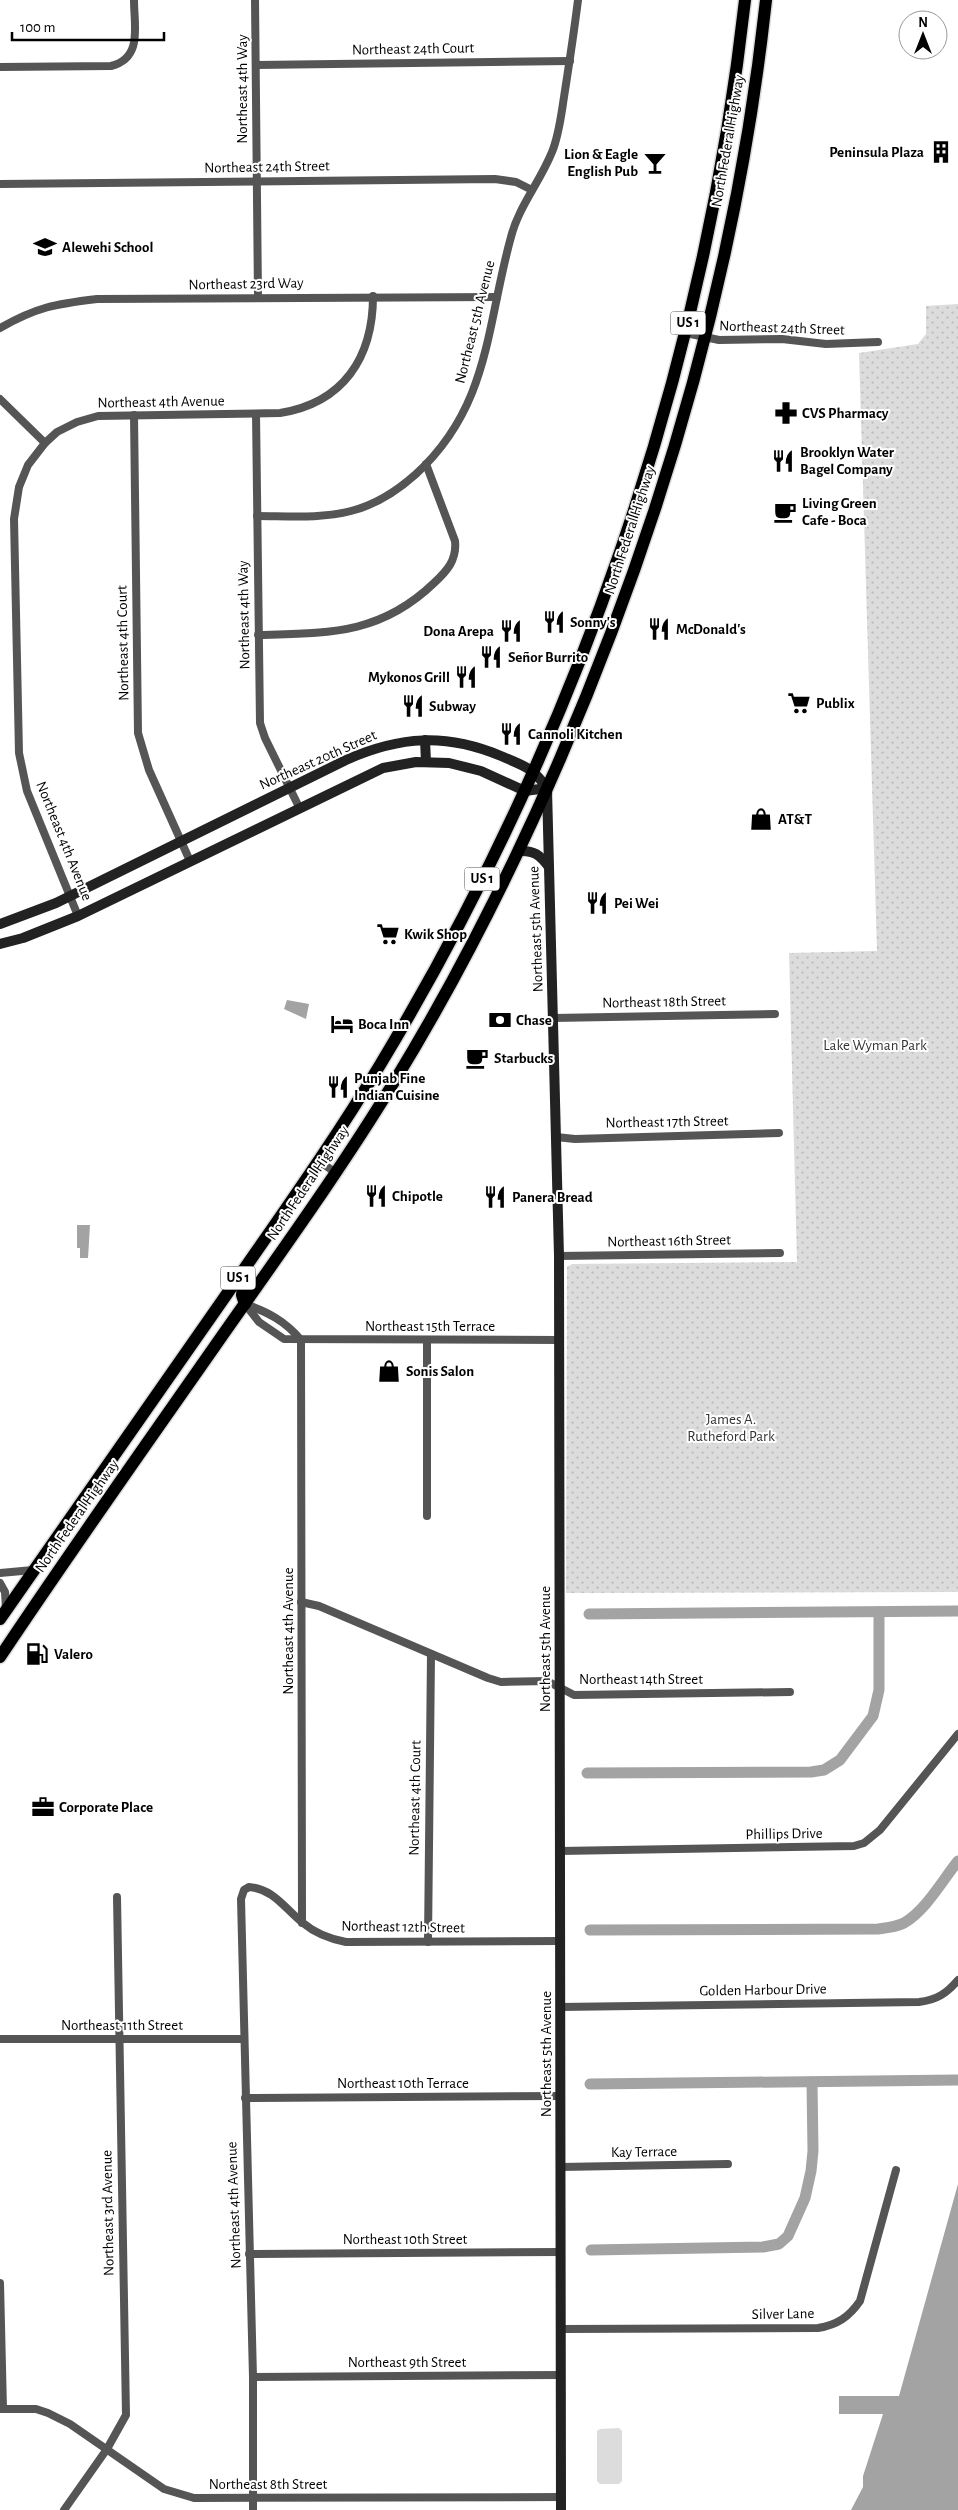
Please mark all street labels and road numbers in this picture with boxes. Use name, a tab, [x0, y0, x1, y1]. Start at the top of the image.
street label: Northeast 4th Way	[235, 34, 250, 144]
street label: Northeast 24th Court	[352, 40, 475, 58]
street label: North Federal Highway	[709, 73, 747, 208]
street label: Northeast 24th Street	[204, 158, 330, 176]
street label: Northeast 5th Avenue	[452, 259, 498, 385]
street label: Northeast 23rd Way	[188, 275, 304, 293]
road number: US 1	[670, 312, 706, 334]
street label: Northeast 24th Street	[719, 318, 845, 338]
street label: Northeast 4th Avenue	[97, 393, 225, 411]
street label: North Federal Highway	[602, 463, 658, 596]
street label: Northeast 4th Way	[236, 560, 252, 670]
street label: Northeast 4th Court	[114, 585, 132, 701]
street label: Northeast 20th Street	[257, 727, 379, 793]
street label: Northeast 4th Avenue	[33, 779, 95, 903]
street label: Northeast 5th Avenue	[526, 866, 546, 992]
road number: US 1	[464, 868, 500, 891]
street label: Northeast 18th Street	[602, 993, 726, 1011]
street label: Northeast 17th Street	[605, 1113, 729, 1131]
street label: North Federal Highway	[264, 1123, 352, 1243]
street label: Northeast 16th Street	[607, 1232, 731, 1250]
road number: US 1	[220, 1266, 256, 1290]
street label: Northeast 15th Terrace	[365, 1319, 495, 1334]
street label: North Federal Highway	[32, 1456, 122, 1575]
street label: Northeast 4th Avenue	[281, 1567, 296, 1695]
street label: Northeast 5th Avenue	[538, 1586, 553, 1712]
street label: Northeast 14th Street	[579, 1672, 703, 1687]
street label: Northeast 4th Court	[406, 1740, 424, 1856]
street label: Phillips Drive	[745, 1826, 823, 1842]
street label: Northeast 12th Street	[341, 1918, 465, 1936]
street label: Golden Harbour Drive	[699, 1981, 827, 1999]
street label: Northeast 5th Avenue	[539, 1991, 554, 2117]
street label: Northeast 11th Street	[61, 2018, 183, 2033]
street label: Northeast 10th Terrace	[337, 2076, 469, 2091]
street label: Northeast 4th Avenue	[224, 2141, 244, 2269]
street label: Kay Terrace	[611, 2144, 677, 2160]
street label: Northeast 3rd Avenue	[99, 2150, 117, 2276]
street label: Northeast 10th Street	[343, 2232, 468, 2247]
street label: Silver Lane	[752, 2306, 814, 2322]
street label: Northeast 9th Street	[348, 2355, 467, 2370]
street label: Northeast 8th Street	[209, 2477, 328, 2492]

